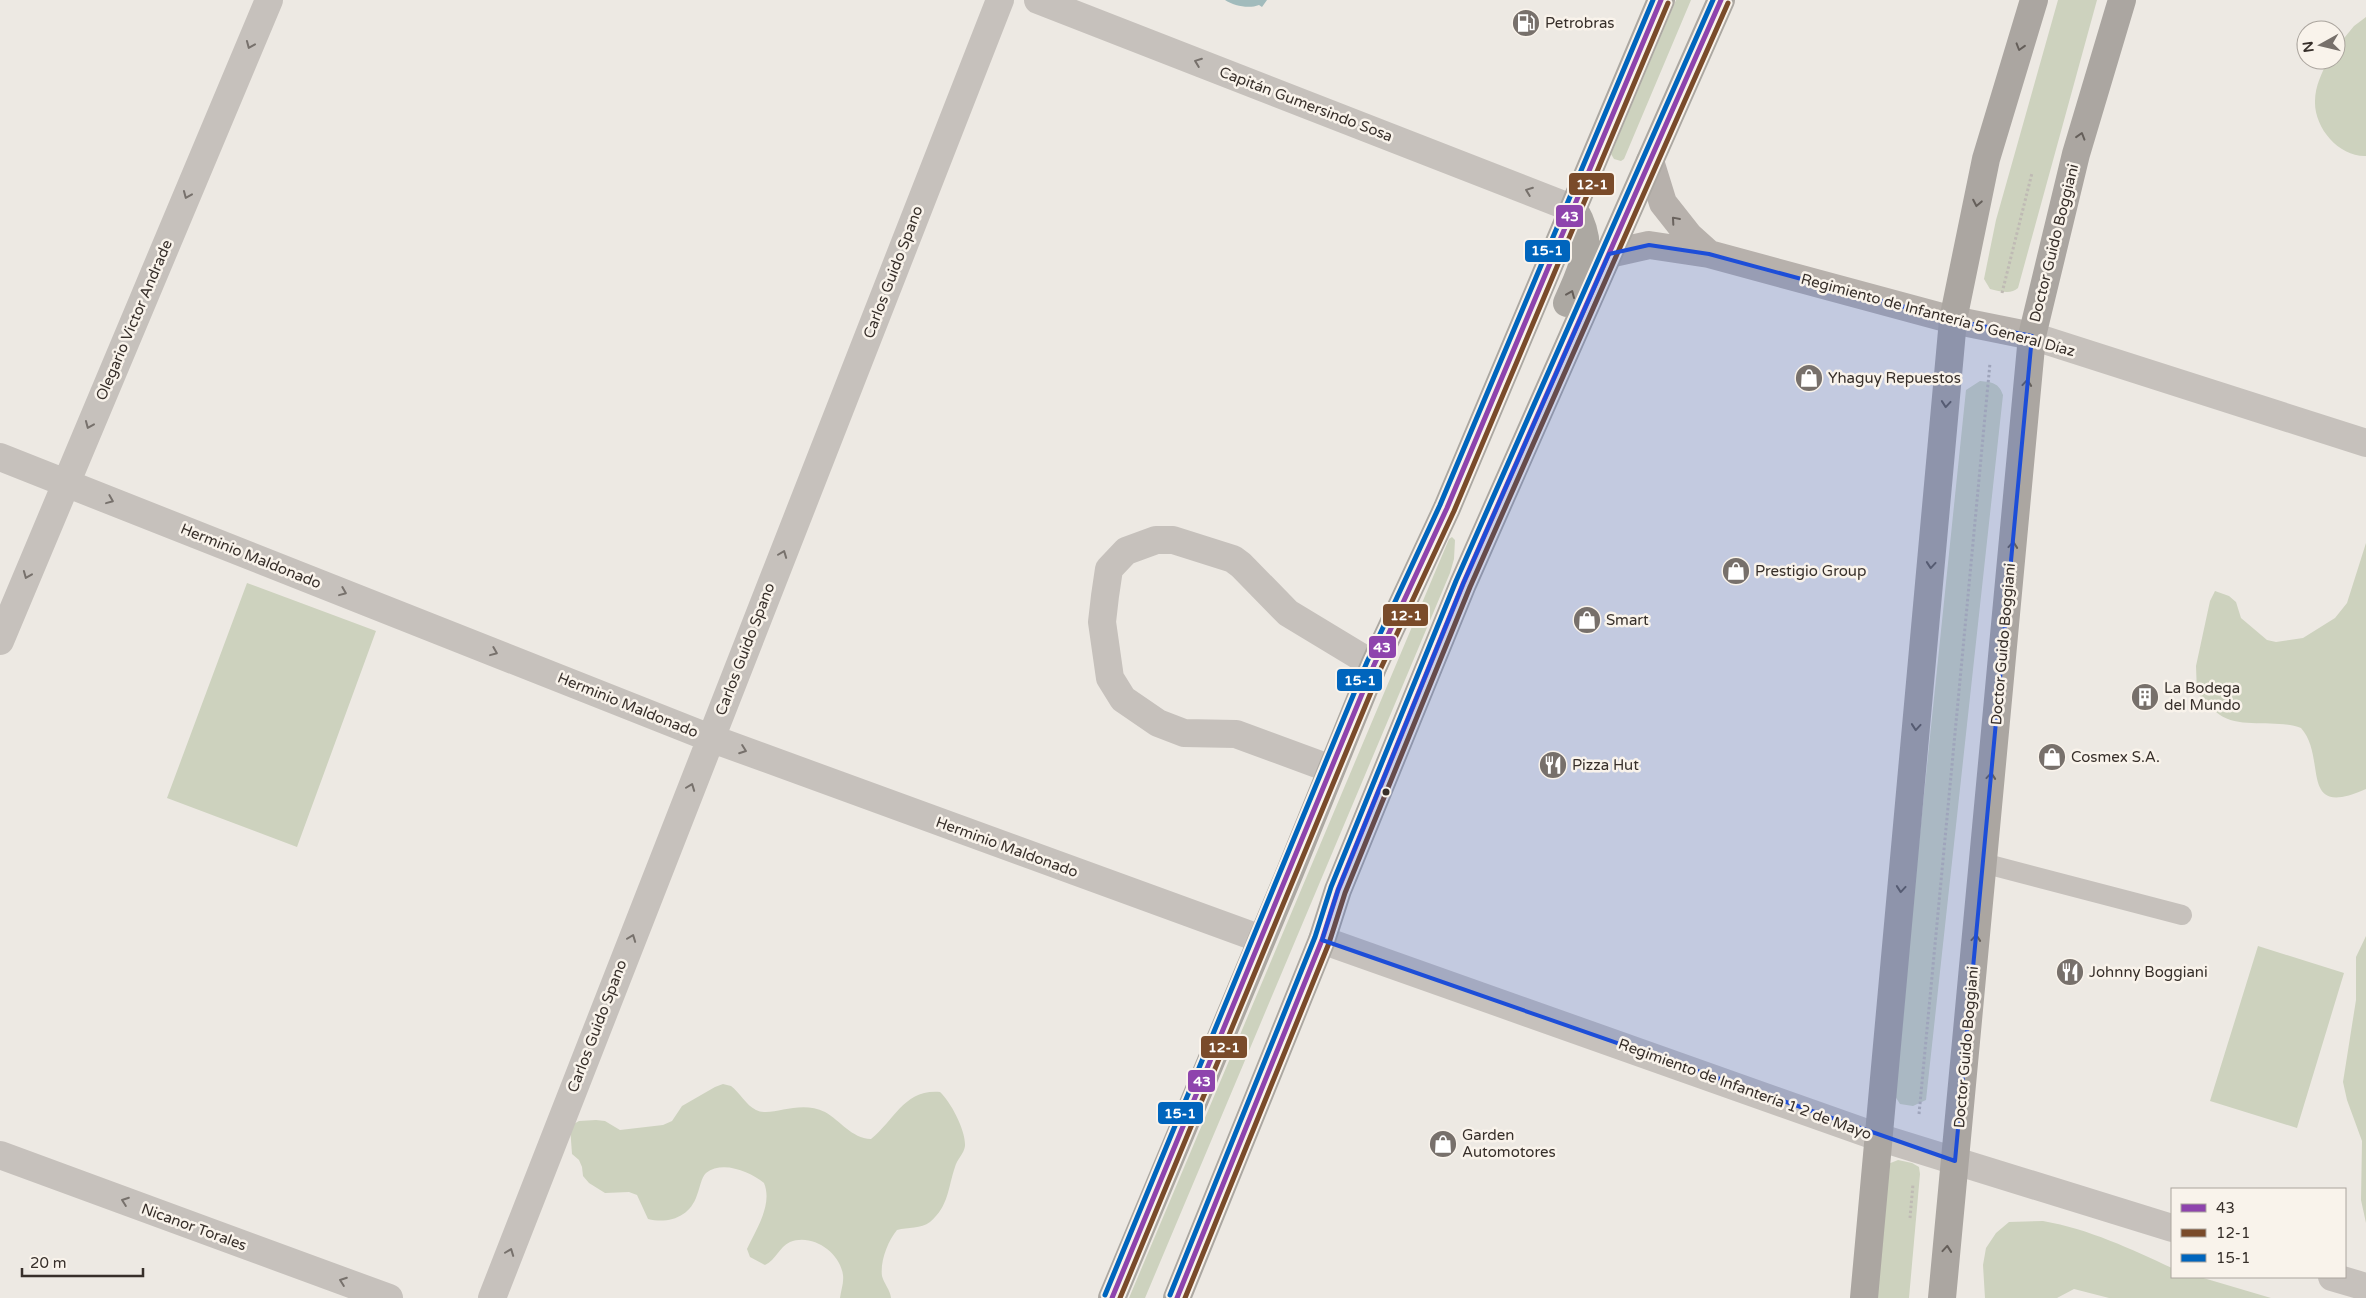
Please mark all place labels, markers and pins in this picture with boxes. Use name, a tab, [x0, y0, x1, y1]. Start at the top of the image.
fuel station icon: Petrobras	[1511, 8, 1541, 38]
place label: Petrobras	[1545, 14, 1615, 32]
shop icon: Yhaguy Repuestos	[1794, 363, 1824, 393]
place label: Yhaguy Repuestos	[1828, 369, 1961, 387]
shop icon: Prestigio Group	[1721, 556, 1751, 586]
place label: Prestigio Group	[1755, 562, 1866, 580]
shop icon: Smart	[1572, 605, 1602, 635]
place label: Smart	[1606, 611, 1649, 629]
place label: La Bodega del Mundo	[2164, 679, 2241, 714]
building icon: La Bodega del Mundo	[2130, 682, 2160, 712]
shop icon: Cosmex S.A.	[2037, 742, 2067, 772]
place label: Cosmex S.A.	[2071, 748, 2160, 766]
restaurant icon: Pizza Hut	[1538, 750, 1568, 780]
place label: Pizza Hut	[1572, 756, 1639, 774]
unlabelled marker	[1381, 787, 1391, 797]
restaurant icon: Johnny Boggiani	[2055, 957, 2085, 987]
place label: Johnny Boggiani	[2089, 963, 2208, 981]
place label: Garden Automotores	[1462, 1126, 1556, 1161]
shop icon: Garden Automotores	[1428, 1129, 1458, 1159]

